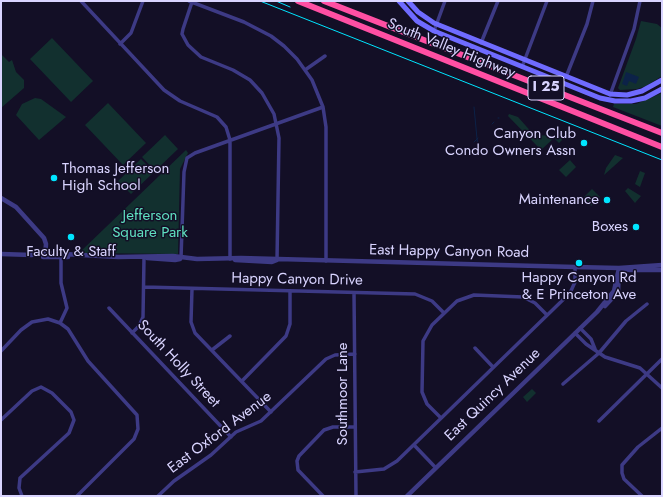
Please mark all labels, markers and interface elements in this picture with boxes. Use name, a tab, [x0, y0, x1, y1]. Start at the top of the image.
street label: South Valley Highway	[384, 15, 518, 83]
road number: I 25	[528, 76, 564, 100]
place label: Canyon Club Condo Owners Assn	[445, 125, 576, 160]
marker: Canyon Club Condo Owners Assn	[579, 138, 589, 148]
place label: Thomas Jefferson High School	[62, 160, 169, 195]
marker: Thomas Jefferson High School	[49, 173, 59, 183]
place label: Maintenance	[519, 191, 599, 209]
marker: Maintenance	[602, 195, 612, 205]
park label: Jefferson Square Park	[112, 207, 188, 242]
place label: Boxes	[592, 218, 628, 236]
marker: Boxes	[631, 222, 641, 232]
marker: Faculty & Staff	[66, 232, 76, 242]
street label: East Happy Canyon Road	[369, 242, 529, 262]
place label: Faculty & Staff	[26, 243, 116, 261]
marker: Happy Canyon Rd & E Princeton Ave	[574, 258, 584, 268]
place label: Happy Canyon Rd & E Princeton Ave	[521, 269, 637, 304]
street label: Happy Canyon Drive	[231, 270, 363, 290]
street label: South Holly Street	[133, 317, 223, 411]
street label: Southmoor Lane	[334, 342, 352, 446]
street label: East Quincy Avenue	[441, 345, 545, 445]
street label: East Oxford Avenue	[165, 388, 275, 478]

